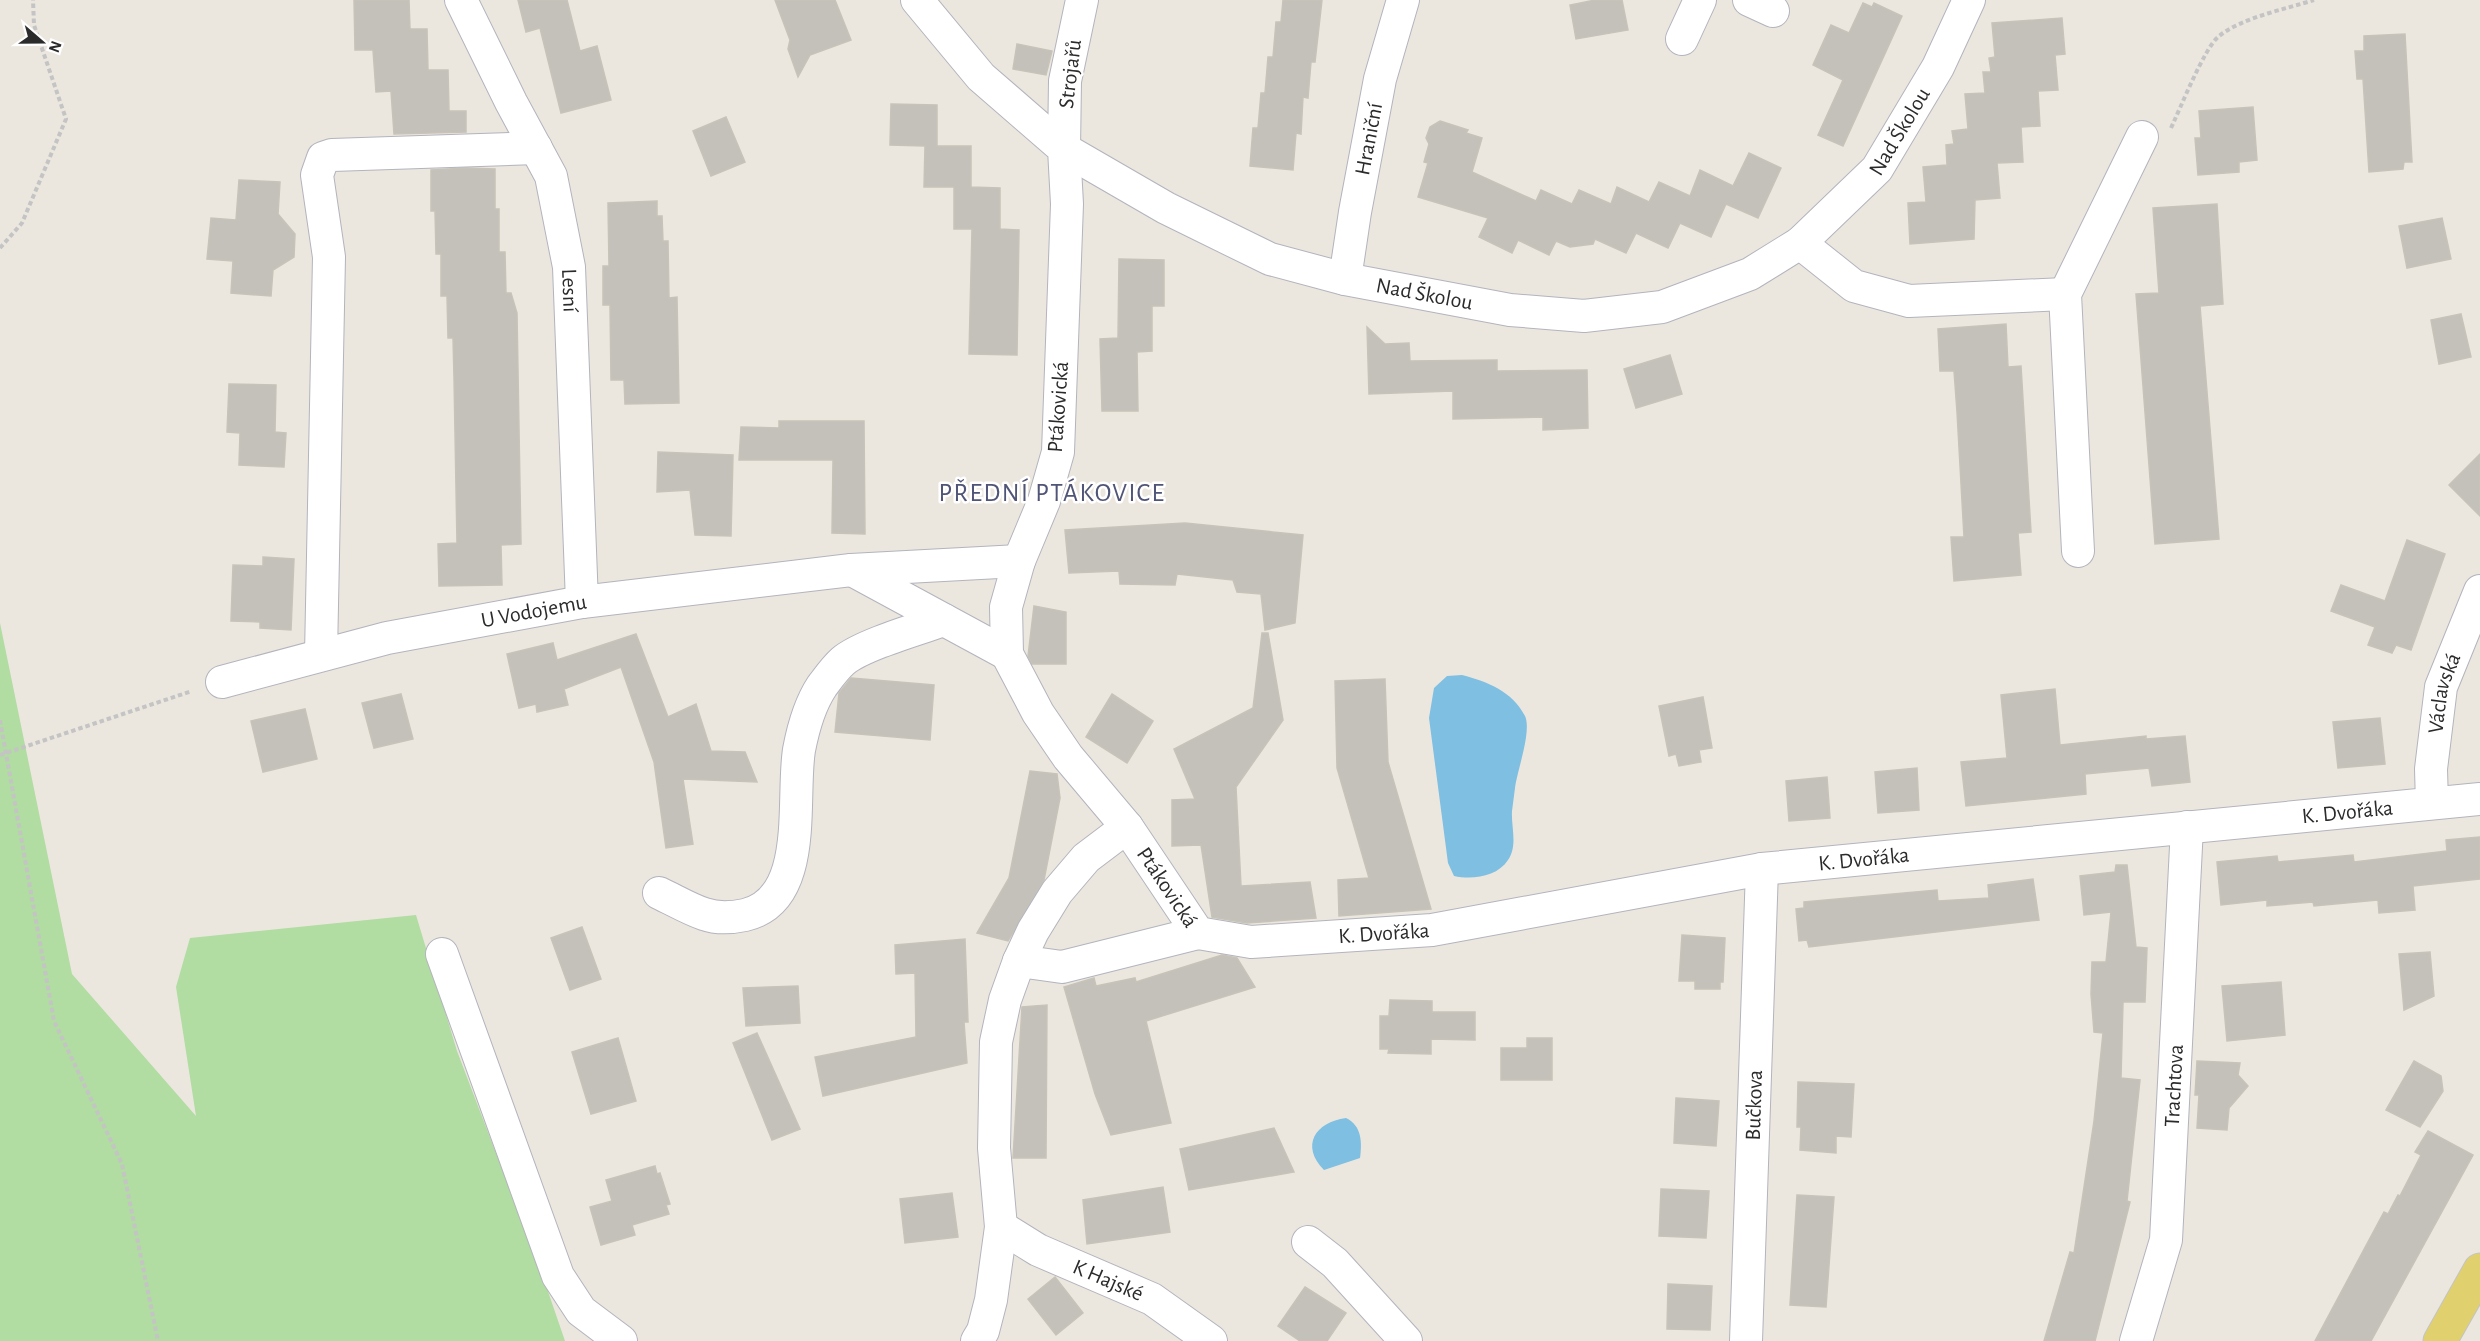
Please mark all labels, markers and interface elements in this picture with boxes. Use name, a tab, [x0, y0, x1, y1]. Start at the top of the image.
north arrow	[12, 12, 72, 72]
street label: Strojařů	[1055, 38, 1085, 110]
text: N	[46, 39, 65, 55]
street label: Nad Školou	[1865, 84, 1934, 179]
street label: Hraniční	[1351, 100, 1386, 177]
street label: Lesní	[558, 268, 582, 314]
street label: Nad Školou	[1374, 274, 1475, 314]
street label: Ptákovická	[1044, 361, 1072, 453]
district label: PŘEDNÍ PTÁKOVICE	[938, 478, 1166, 506]
street label: U Vodojemu	[479, 590, 588, 631]
street label: Václavská	[2424, 650, 2465, 735]
street label: K. Dvořáka	[2301, 797, 2394, 827]
street label: Ptákovická	[1133, 843, 1202, 931]
street label: K. Dvořáka	[1817, 844, 1910, 874]
street label: K. Dvořáka	[1338, 919, 1430, 947]
street label: Trachtova	[2161, 1044, 2187, 1127]
street label: Bučkova	[1742, 1069, 1766, 1141]
street label: K Hajské	[1070, 1255, 1147, 1305]

